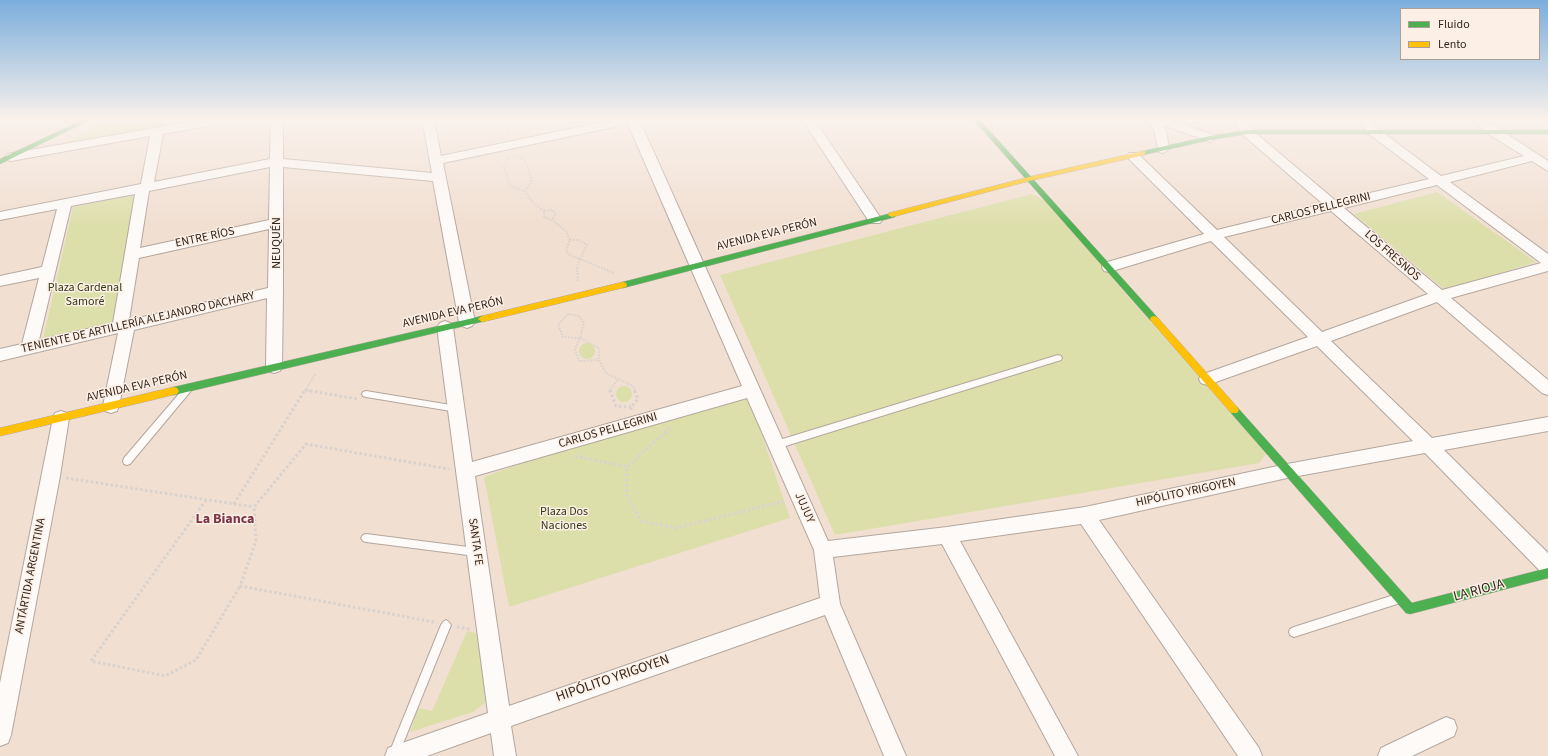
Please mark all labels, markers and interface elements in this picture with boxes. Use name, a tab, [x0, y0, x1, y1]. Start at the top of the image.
legend	[1400, 8, 1540, 60]
text: Fluido	[1438, 16, 1470, 33]
text: Lento	[1438, 36, 1467, 53]
street label: CARLOS PELLEGRINI	[1270, 190, 1372, 228]
street label: AVENIDA EVA PERÓN	[715, 216, 819, 254]
street label: NEUQUÉN	[270, 217, 284, 269]
street label: ENTRE RÍOS	[174, 225, 236, 251]
street label: LOS FRESNOS	[1361, 228, 1423, 284]
park label: Plaza Cardenal Samoré	[48, 281, 122, 309]
street label: TENIENTE DE ARTILLERÍA ALEJANDRO DACHARY	[20, 289, 256, 357]
street label: AVENIDA EVA PERÓN	[401, 294, 505, 332]
street label: AVENIDA EVA PERÓN	[85, 368, 189, 406]
street label: CARLOS PELLEGRINI	[557, 410, 659, 452]
street label: HIPÓLITO YRIGOYEN	[1135, 475, 1237, 511]
street label: JUJUY	[791, 490, 817, 526]
park label: Plaza Dos Naciones	[540, 505, 588, 533]
district label: La Bianca	[196, 512, 254, 528]
street label: ANTÁRTIDA ARGENTINA	[13, 517, 49, 635]
street label: SANTA FE	[465, 517, 485, 567]
street label: LA RIOJA	[1452, 576, 1506, 606]
street label: HIPÓLITO YRIGOYEN	[554, 652, 672, 706]

